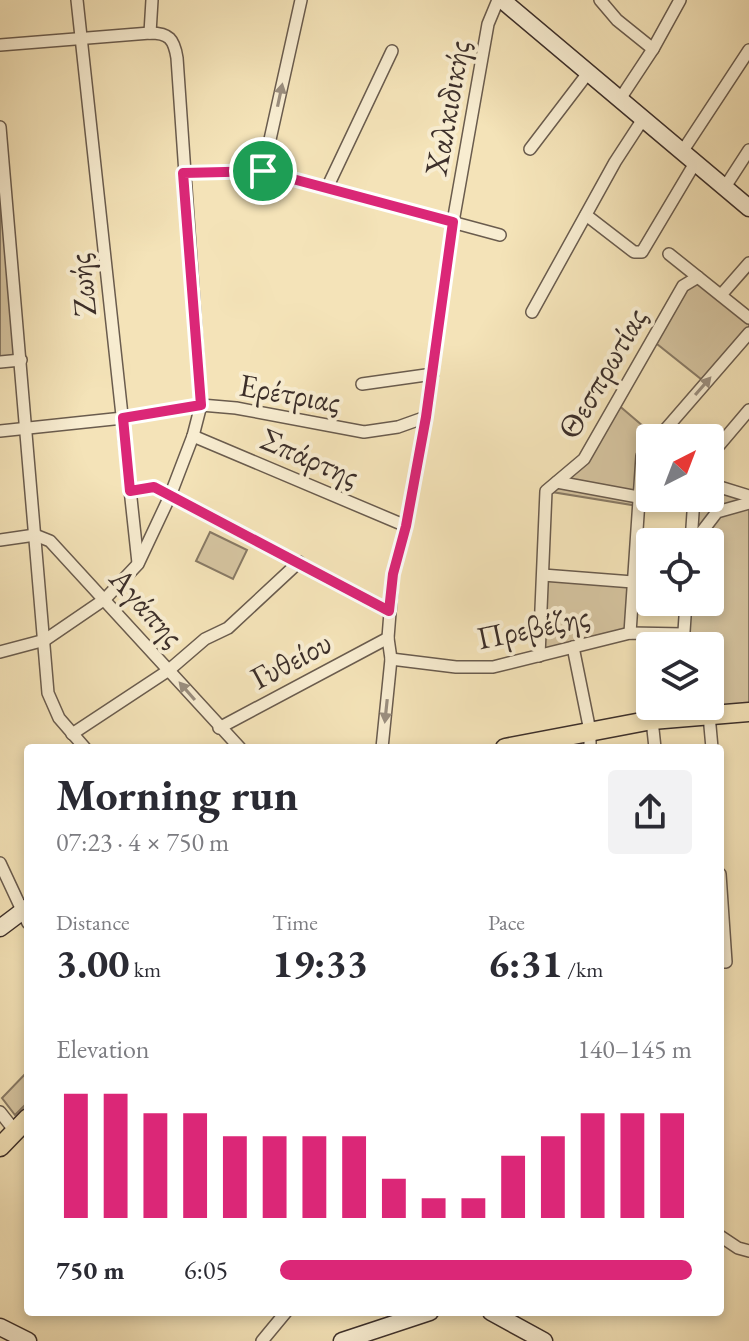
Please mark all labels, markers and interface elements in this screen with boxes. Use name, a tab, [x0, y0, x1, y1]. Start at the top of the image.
street label: Χαλκιδικής	[414, 37, 480, 180]
one-way arrow	[274, 83, 287, 108]
pin	[229, 137, 297, 205]
icon: arrive	[241, 149, 285, 193]
street label: Ζωής	[58, 251, 106, 319]
street label: Θεσπρωτίας	[548, 300, 656, 446]
street label: Ερέτριας	[236, 363, 344, 423]
one-way arrow	[694, 376, 712, 395]
street label: Σπάρτης	[254, 418, 366, 496]
north arrow	[636, 424, 724, 512]
map controls	[636, 424, 724, 720]
button: locate	[636, 528, 724, 616]
street label: Αγάπης	[100, 558, 194, 656]
street label: Πρεβέζης	[473, 595, 593, 659]
street label: Γυθείου	[243, 621, 339, 699]
button: layers	[636, 632, 724, 720]
one-way arrow	[179, 681, 196, 701]
one-way arrow	[379, 699, 392, 724]
text: Morning run	[56, 766, 298, 823]
button: share	[608, 770, 692, 854]
text: 07:23 · 4 × 750 m	[56, 825, 229, 859]
text: Distance	[56, 908, 129, 937]
text: Time	[272, 908, 318, 937]
text: Pace	[488, 908, 525, 937]
text: 3.00	[56, 937, 129, 989]
text: 19:33	[272, 937, 368, 989]
text: 6:31	[488, 937, 563, 989]
text: km	[129, 955, 161, 984]
text: /km	[563, 955, 603, 984]
text: Elevation	[56, 1032, 150, 1066]
text: 140–145 m	[577, 1032, 692, 1066]
text: 750 m	[56, 1253, 124, 1287]
text: 6:05	[184, 1253, 228, 1287]

